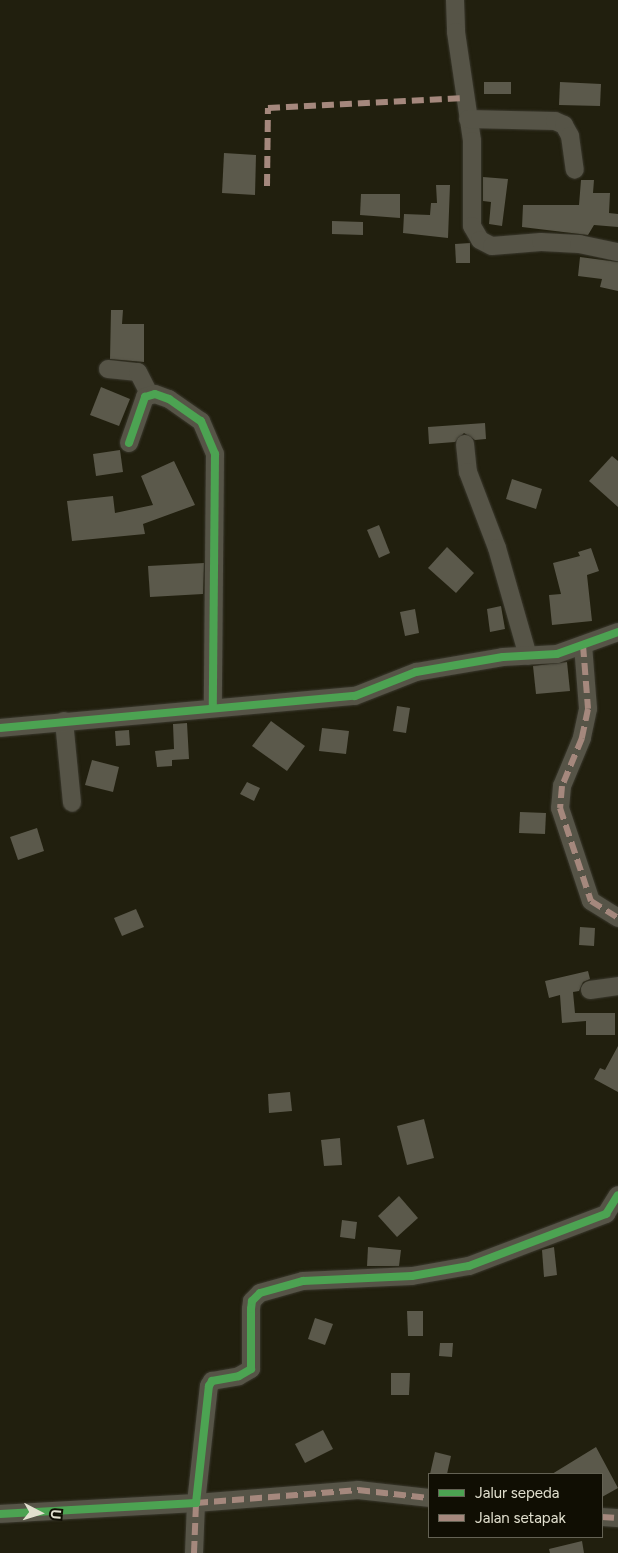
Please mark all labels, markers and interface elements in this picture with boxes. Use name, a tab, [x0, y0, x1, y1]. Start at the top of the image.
legend	[428, 1473, 603, 1538]
text: Jalur sepeda	[475, 1484, 560, 1502]
north arrow	[15, 1488, 65, 1538]
text: U	[47, 1509, 64, 1520]
text: Jalan setapak	[475, 1509, 566, 1527]

